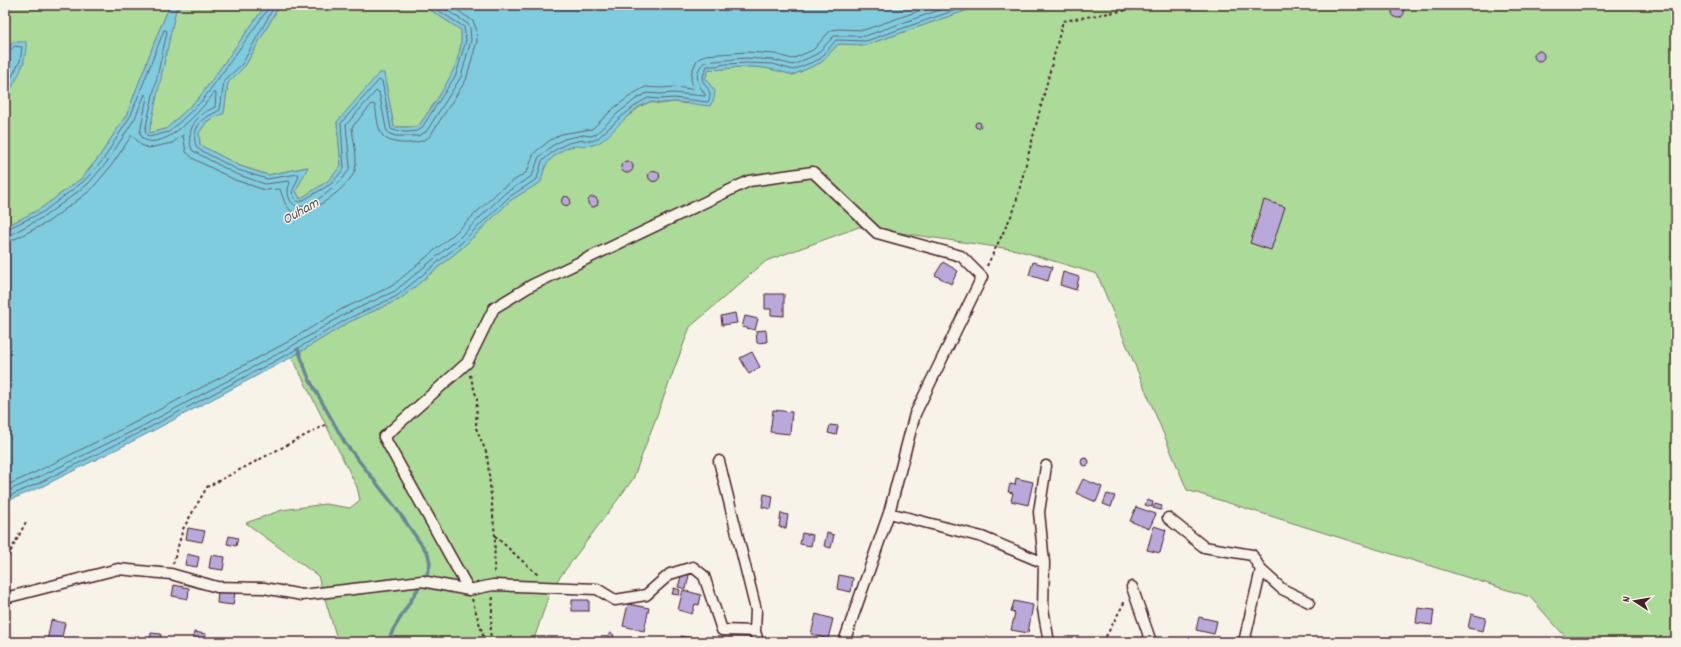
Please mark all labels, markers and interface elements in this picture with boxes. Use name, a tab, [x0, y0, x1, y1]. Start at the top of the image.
water label: Ouham	[278, 192, 324, 231]
north arrow	[1615, 581, 1655, 621]
text: N	[1619, 594, 1636, 604]

